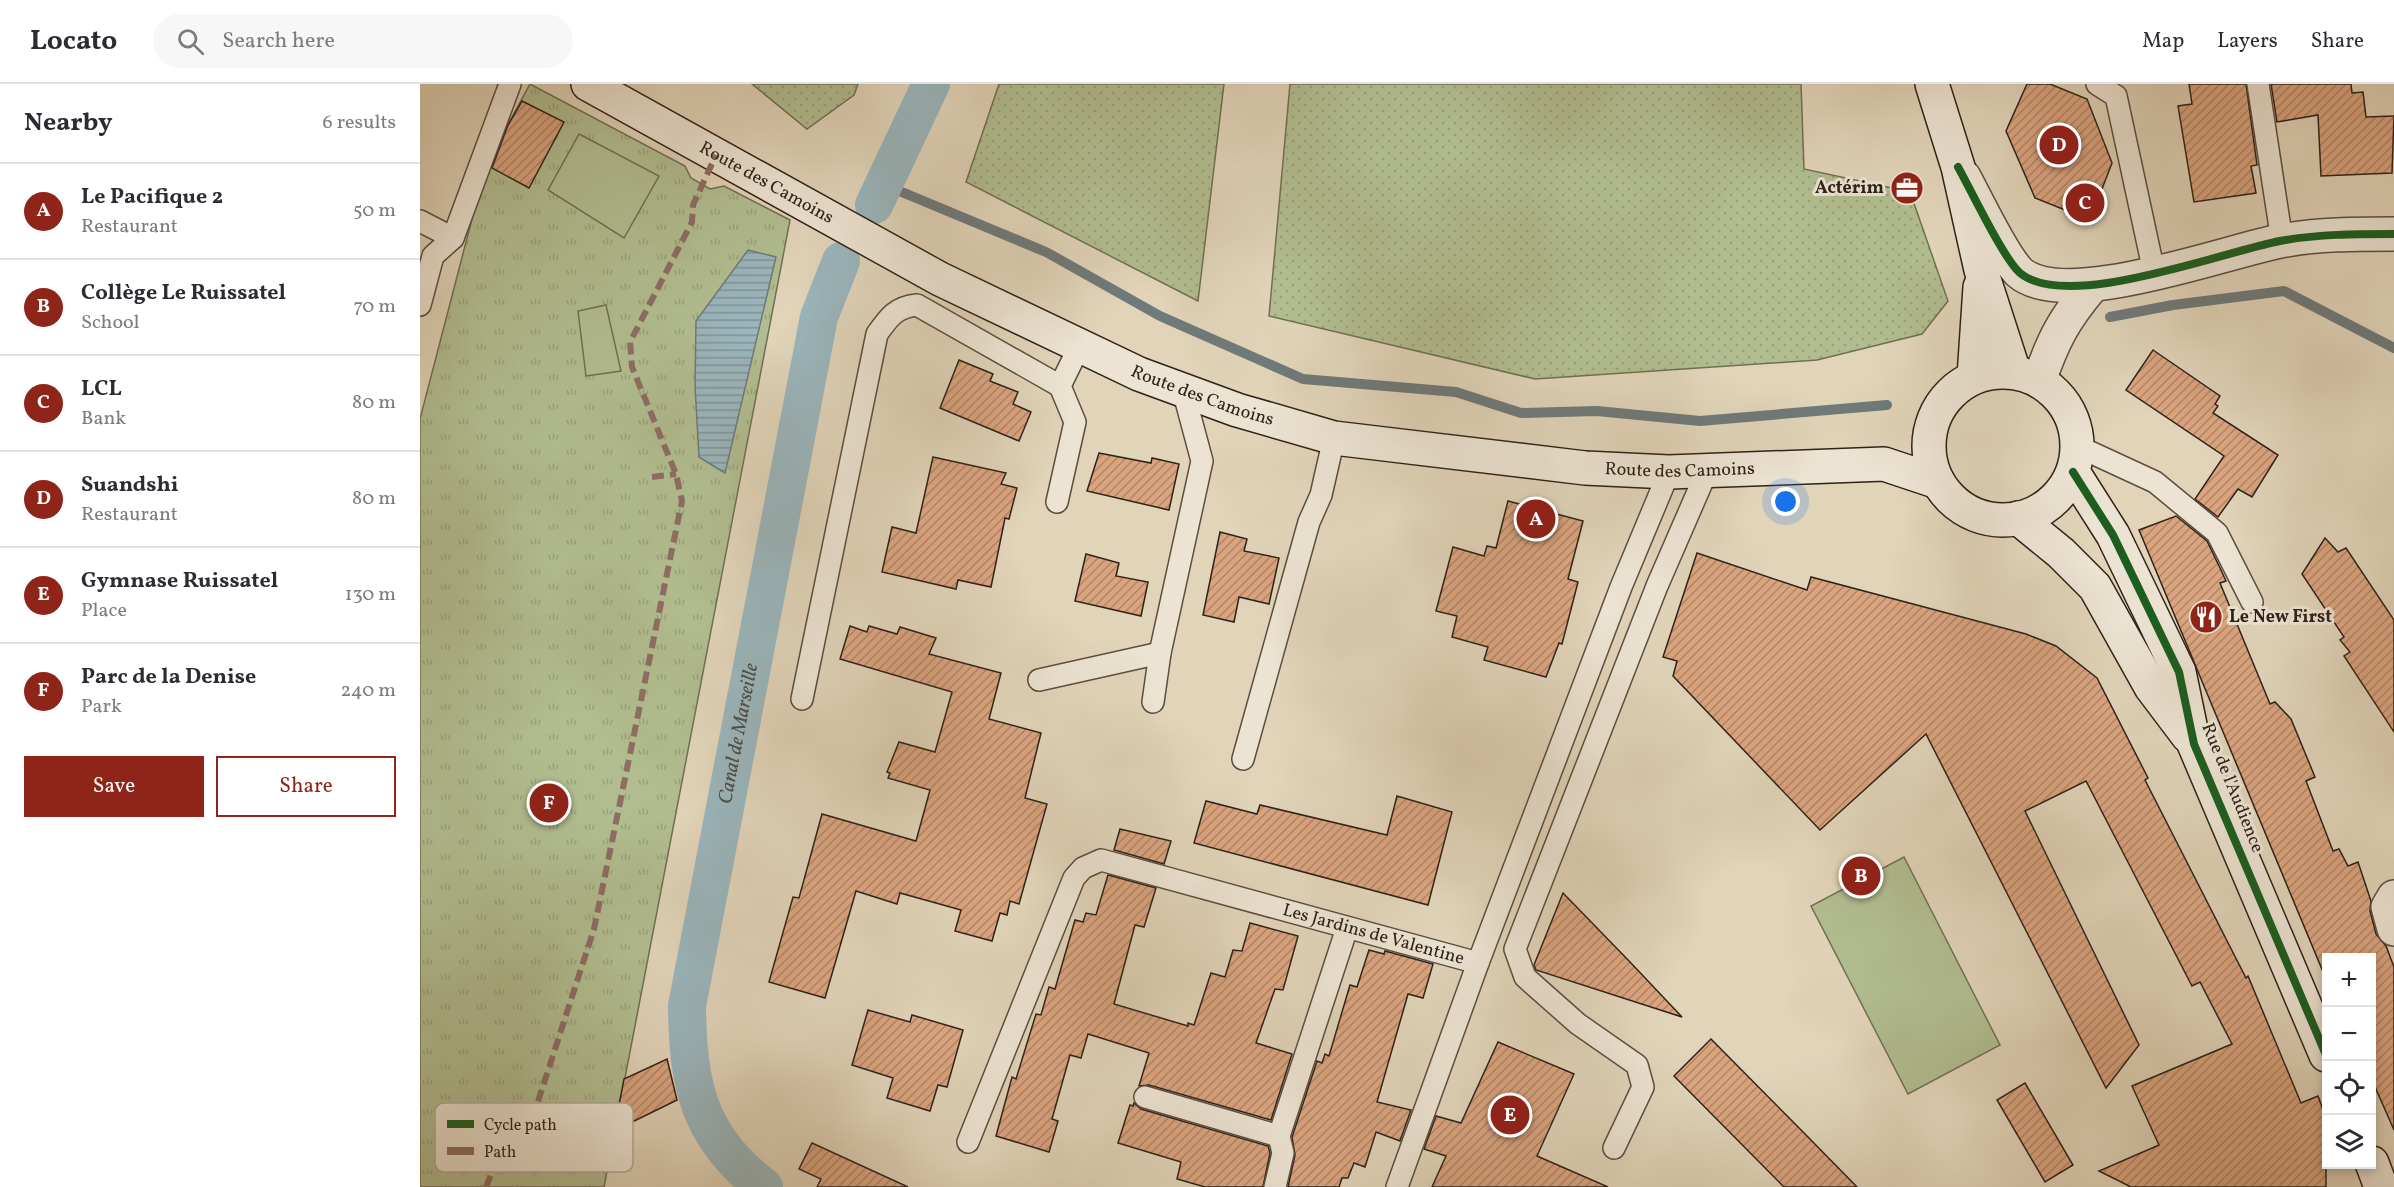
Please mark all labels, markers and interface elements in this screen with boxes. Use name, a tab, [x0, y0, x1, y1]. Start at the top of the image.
search box	[153, 14, 573, 68]
text: Locato	[30, 22, 117, 61]
icon: search	[174, 25, 207, 58]
text: Search here	[222, 26, 335, 57]
text: Map	[2142, 27, 2184, 56]
text: Layers	[2217, 27, 2278, 56]
text: Share	[2311, 27, 2364, 56]
text: Nearby	[24, 105, 113, 141]
text: 6 results	[323, 109, 396, 137]
pin: D	[2040, 122, 2078, 168]
street label: Route des Camoins	[695, 136, 838, 230]
office icon: Actérim	[1889, 170, 1925, 206]
place label: Actérim	[1815, 176, 1884, 201]
pin: C	[2066, 180, 2104, 226]
text: Le Pacifique 2	[81, 182, 223, 213]
text: A	[36, 197, 51, 225]
text: 50 m	[353, 197, 396, 225]
text: Restaurant	[81, 213, 178, 241]
text: Collège Le Ruissatel	[81, 278, 286, 309]
text: B	[37, 293, 50, 321]
text: 70 m	[353, 293, 396, 321]
text: School	[81, 309, 139, 337]
street label: Route des Camoins	[1126, 359, 1277, 432]
text: LCL	[81, 374, 122, 405]
text: C	[37, 389, 50, 417]
text: 80 m	[352, 389, 396, 417]
text: Bank	[81, 405, 126, 433]
street label: Route des Camoins	[1604, 456, 1755, 485]
text: Suandshi	[81, 470, 179, 501]
text: D	[36, 485, 51, 513]
text: 80 m	[352, 485, 396, 513]
your location	[1771, 487, 1800, 516]
pin: A	[1516, 496, 1556, 542]
text: Restaurant	[81, 501, 178, 529]
text: Gymnase Ruissatel	[81, 566, 278, 597]
text: E	[37, 581, 50, 609]
text: 130 m	[345, 581, 396, 609]
text: Place	[81, 597, 127, 625]
restaurant icon: Le New First	[2188, 599, 2224, 635]
place label: Le New First	[2229, 605, 2332, 630]
water label: Canal de Marseille	[712, 660, 766, 806]
text: Parc de la Denise	[81, 662, 256, 693]
text: F	[38, 677, 49, 705]
text: 240 m	[341, 677, 396, 705]
text: Park	[81, 693, 122, 721]
street label: Rue de l'Audience	[2195, 719, 2269, 857]
button: Save	[24, 756, 204, 817]
button: Share	[216, 756, 396, 817]
pin: F	[530, 780, 568, 826]
pin: B	[1842, 854, 1880, 898]
street label: Les Jardins de Valentine	[1280, 898, 1467, 971]
map controls	[2322, 953, 2376, 1169]
button: +	[2322, 953, 2376, 1007]
button: −	[2322, 1007, 2376, 1061]
button: locate	[2322, 1061, 2376, 1115]
pin: E	[1490, 1092, 1530, 1138]
legend	[435, 1103, 633, 1172]
text: Cycle path	[484, 1115, 557, 1137]
button: layers	[2322, 1115, 2376, 1169]
text: Path	[484, 1142, 516, 1164]

